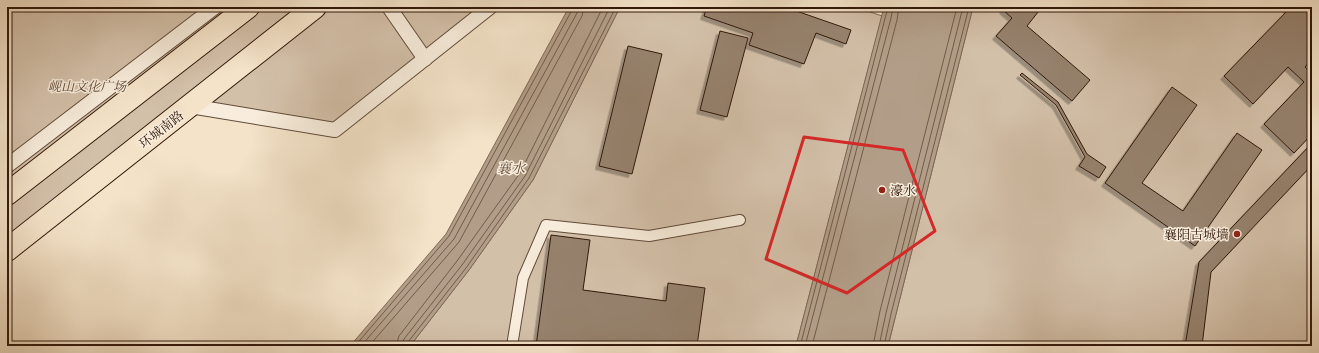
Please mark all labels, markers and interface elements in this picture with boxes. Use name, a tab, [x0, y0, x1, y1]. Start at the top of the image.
park label: 岘山文化广场	[48, 77, 127, 96]
street label: 环城南路	[135, 106, 188, 153]
water label: 襄水	[497, 158, 527, 178]
place label: 濠水	[890, 181, 916, 200]
marker: 濠水	[877, 185, 887, 195]
place label: 襄阳古城墙	[1164, 225, 1229, 244]
marker: 襄阳古城墙	[1232, 229, 1242, 239]

